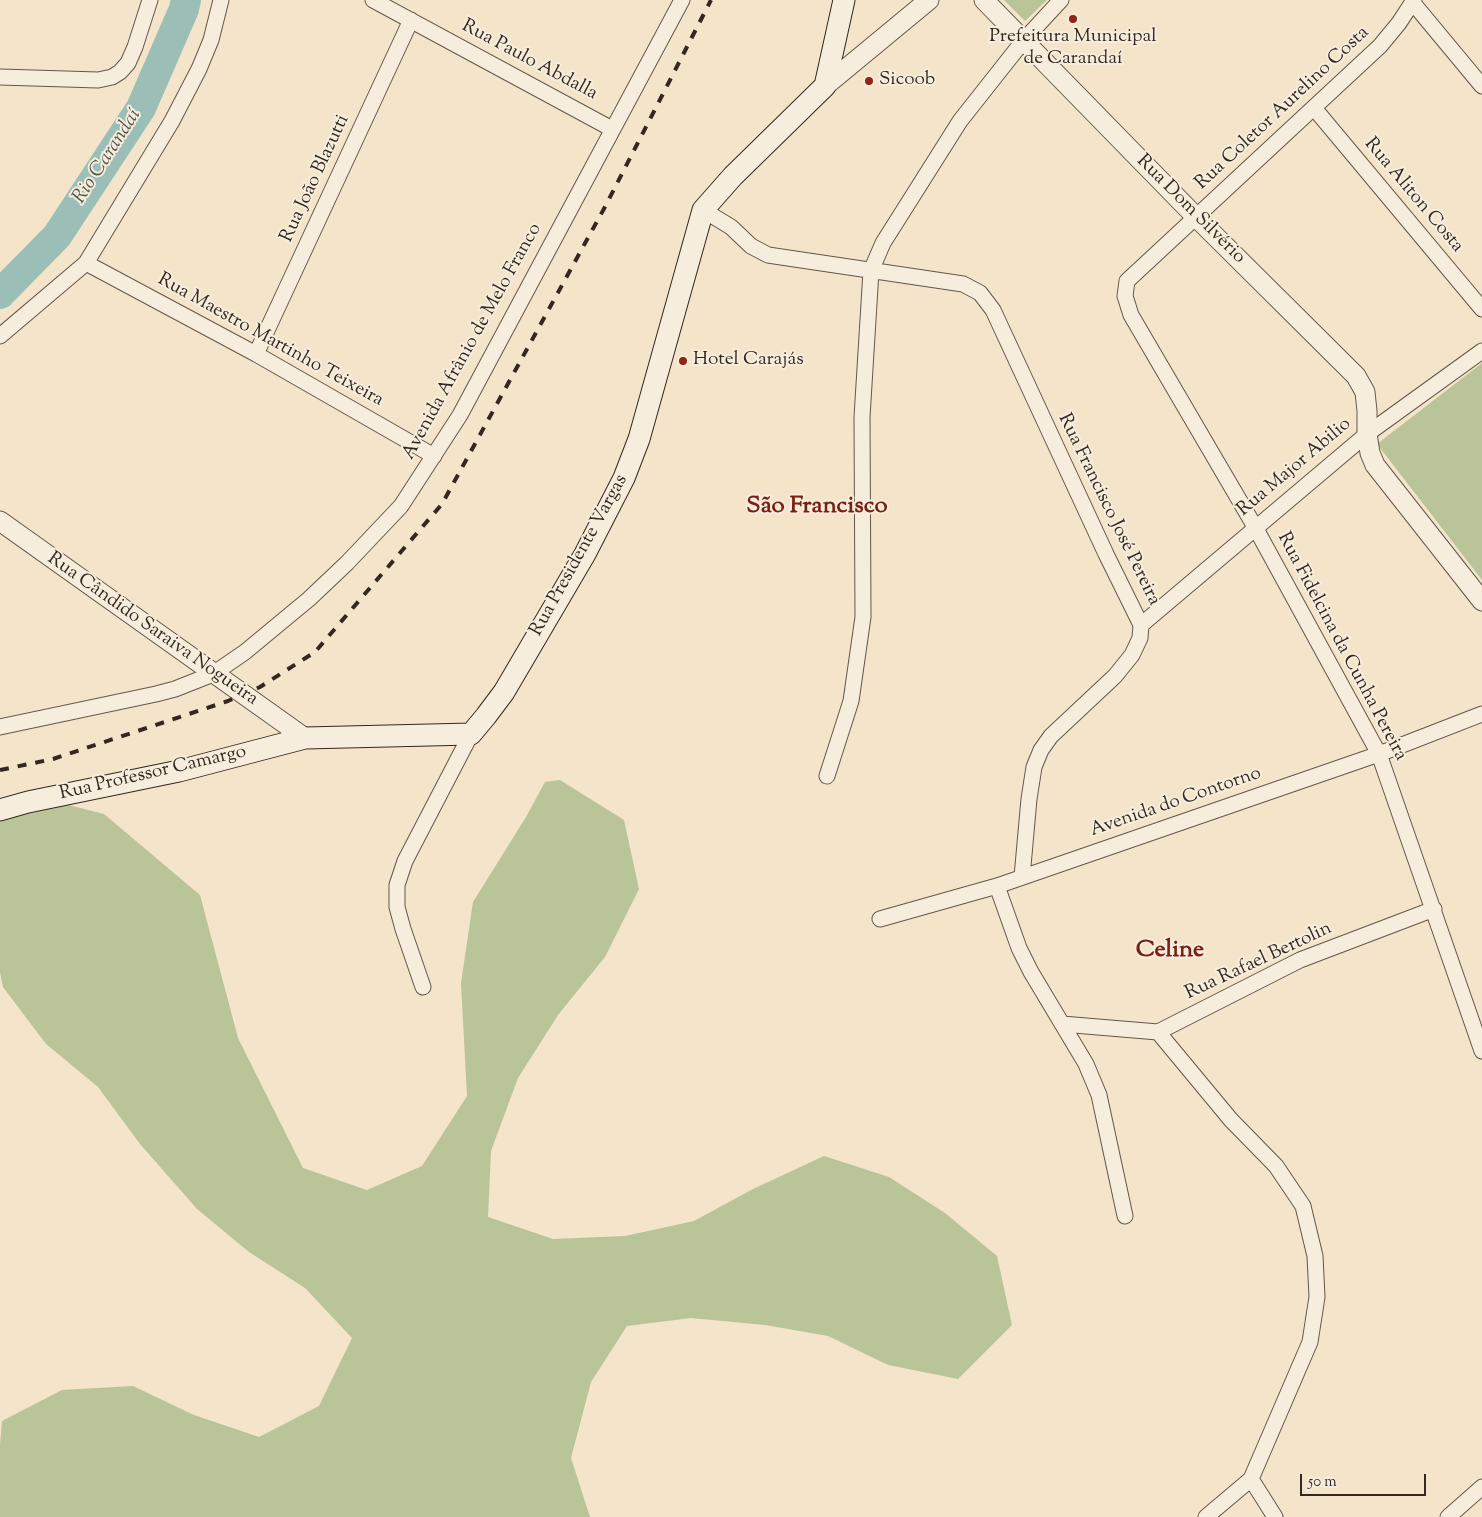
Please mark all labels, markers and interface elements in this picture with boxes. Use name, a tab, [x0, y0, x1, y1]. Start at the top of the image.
marker: Prefeitura Municipal de Carandaí	[1067, 13, 1079, 25]
street label: Rua Paulo Abdalla	[457, 16, 601, 106]
street label: Rua Coletor Aurelino Costa	[1191, 22, 1375, 196]
place label: Prefeitura Municipal de Carandaí	[989, 27, 1157, 71]
place label: Sicoob	[879, 70, 935, 92]
marker: Sicoob	[863, 75, 875, 87]
water label: Rio Carandaí	[69, 105, 147, 209]
street label: Rua João Blazutti	[276, 112, 356, 246]
street label: Rua Aliton Costa	[1358, 134, 1468, 258]
street label: Rua Dom Silvério	[1131, 151, 1249, 269]
street label: Avenida Afrânio de Melo Franco	[398, 220, 548, 464]
street label: Rua Maestro Martinho Teixeira	[153, 269, 387, 413]
place label: Hotel Carajás	[693, 350, 804, 372]
marker: Hotel Carajás	[677, 355, 689, 367]
street label: Rua Francisco José Pereira	[1052, 410, 1164, 610]
street label: Rua Major Abilio	[1233, 414, 1357, 522]
street label: Rua Presidente Vargas	[526, 471, 634, 641]
district label: São Francisco	[746, 494, 888, 522]
street label: Rua Fidelcina da Cunha Pereira	[1271, 529, 1411, 765]
street label: Rua Cândido Saraiva Nogueira	[42, 548, 262, 712]
street label: Rua Professor Camargo	[57, 741, 249, 807]
street label: Avenida do Contorno	[1087, 763, 1265, 843]
street label: Rua Rafael Bertolin	[1182, 918, 1336, 1006]
district label: Celine	[1136, 938, 1204, 966]
scale bar	[1302, 1464, 1428, 1496]
text: 50 m	[1308, 1472, 1337, 1493]

